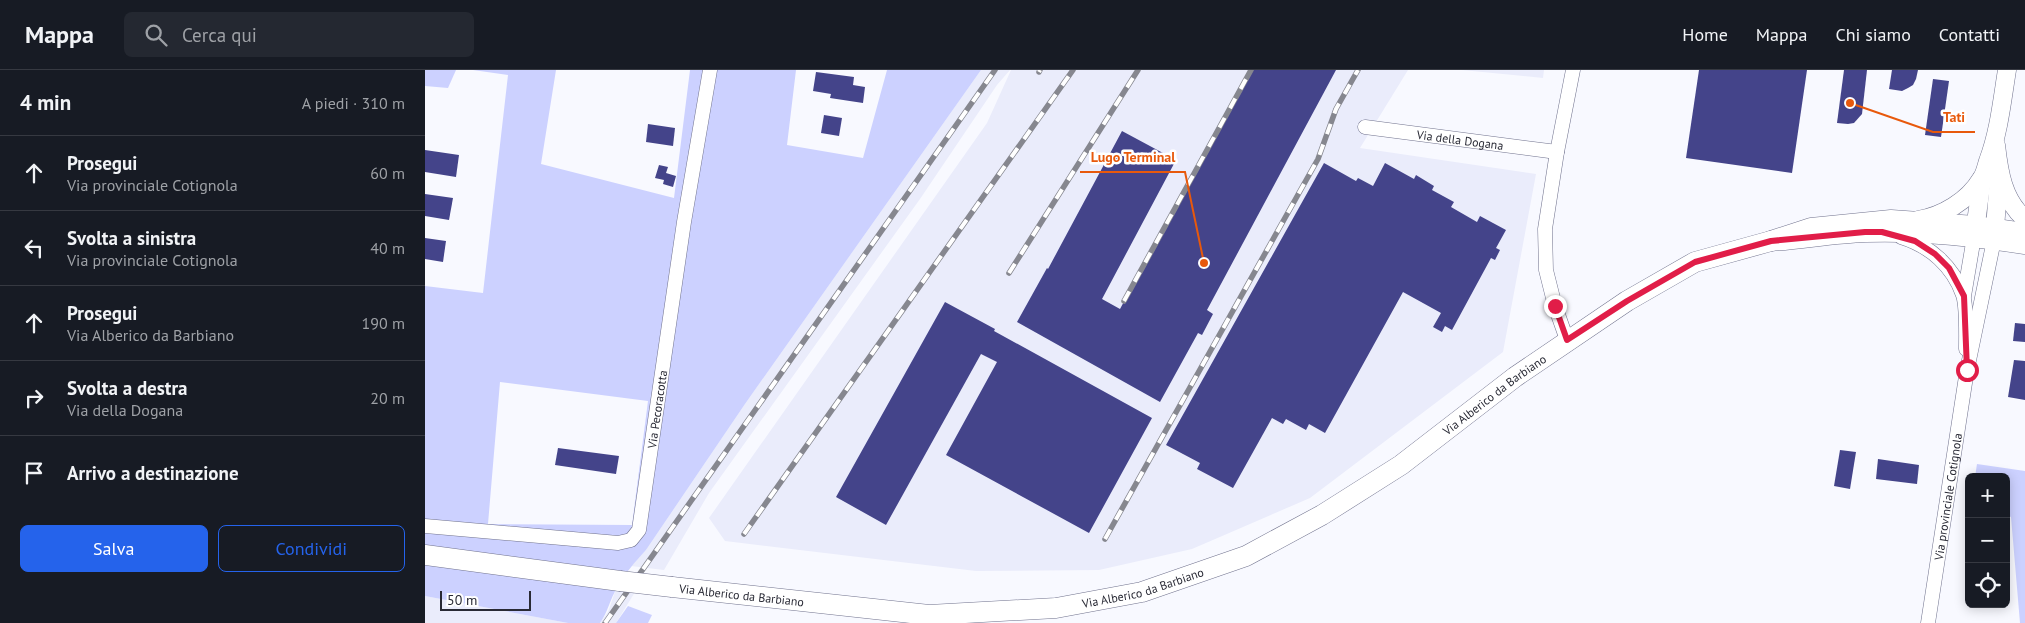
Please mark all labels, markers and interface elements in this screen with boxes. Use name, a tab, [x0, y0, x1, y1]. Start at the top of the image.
search box	[124, 12, 474, 57]
text: Mappa	[25, 19, 94, 50]
icon: search	[142, 21, 170, 49]
text: Cerca qui	[182, 23, 257, 47]
text: Home	[1682, 23, 1728, 46]
text: Mappa	[1756, 23, 1807, 46]
text: Chi siamo	[1835, 23, 1911, 46]
text: Contatti	[1939, 23, 2000, 46]
text: 4 min	[20, 89, 71, 116]
text: A piedi · 310 m	[302, 93, 405, 113]
callout: Tati	[1933, 103, 1975, 132]
text: Tati	[1943, 108, 1965, 126]
street label: Via della Dogana	[1415, 126, 1504, 152]
callout: Lugo Terminal	[1080, 143, 1185, 172]
text: Lugo Terminal	[1091, 148, 1176, 166]
text: Prosegui	[67, 151, 137, 175]
icon: ahead	[20, 159, 48, 187]
text: 60 m	[370, 163, 405, 183]
text: Via provinciale Cotignola	[67, 175, 238, 195]
text: Svolta a sinistra	[67, 226, 196, 250]
icon: left	[20, 234, 48, 262]
text: 40 m	[370, 238, 405, 258]
text: Via provinciale Cotignola	[67, 250, 238, 270]
route end	[1544, 295, 1567, 318]
text: Prosegui	[67, 301, 137, 325]
icon: ahead	[20, 309, 48, 337]
text: 190 m	[362, 313, 405, 333]
text: Via Alberico da Barbiano	[67, 325, 234, 345]
street label: Via Alberico da Barbiano	[1439, 351, 1549, 438]
route start	[1956, 359, 1979, 382]
street label: Via Pecoracotta	[643, 369, 670, 450]
text: Svolta a destra	[67, 376, 188, 400]
icon: right	[20, 384, 48, 412]
text: 20 m	[370, 388, 405, 408]
text: Via della Dogana	[67, 400, 183, 420]
street label: Via provinciale Cotignola	[1930, 432, 1965, 562]
icon: arrive	[20, 459, 48, 487]
text: Arrivo a destinazione	[67, 461, 239, 485]
map controls	[1965, 473, 2010, 608]
button: +	[1965, 473, 2010, 518]
button: −	[1965, 518, 2010, 563]
button: Salva	[20, 525, 208, 572]
button: Condividi	[218, 525, 405, 572]
button: locate	[1965, 563, 2010, 608]
street label: Via Alberico da Barbiano	[1080, 564, 1205, 611]
street label: Via Alberico da Barbiano	[677, 580, 805, 609]
scale bar	[440, 588, 531, 611]
text: 50 m	[447, 591, 477, 609]

